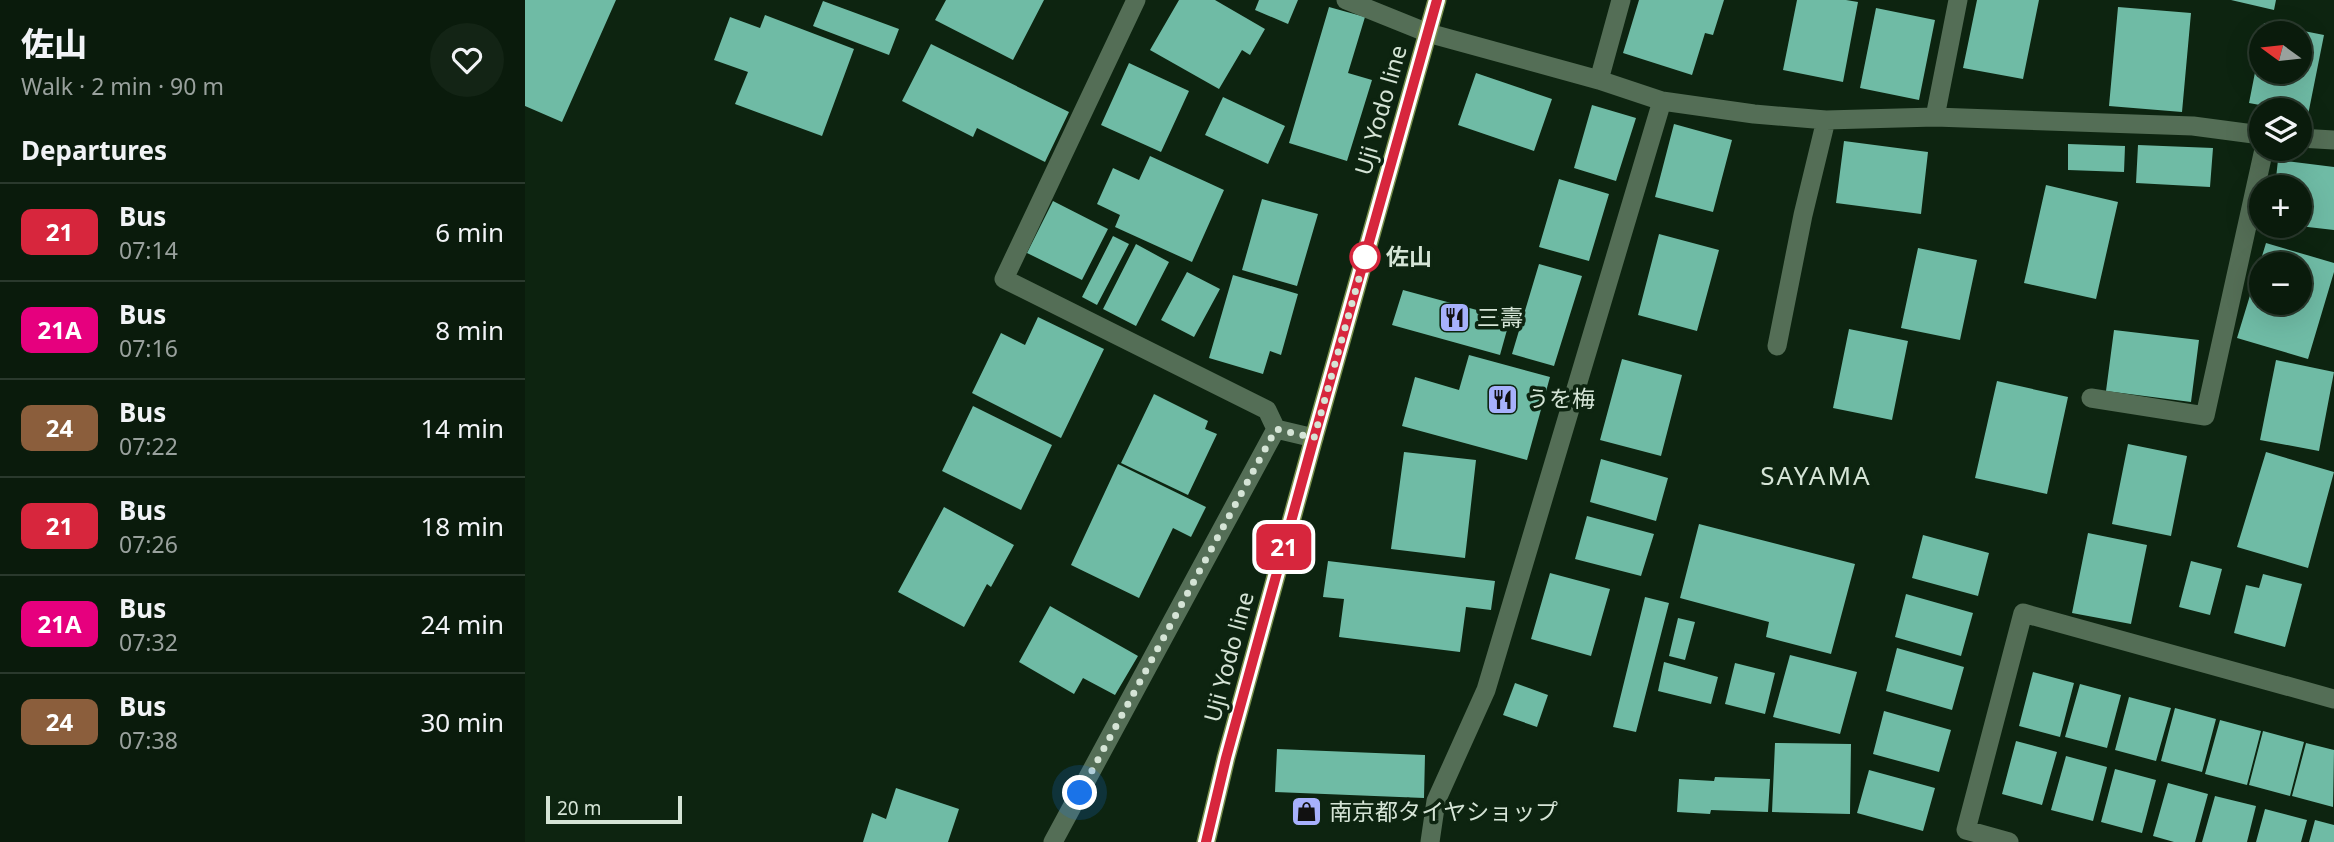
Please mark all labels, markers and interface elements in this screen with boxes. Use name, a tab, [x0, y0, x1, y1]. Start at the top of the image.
text: 佐山	[21, 21, 87, 66]
north arrow	[2249, 21, 2312, 84]
map controls	[2249, 21, 2312, 315]
button: heart	[430, 23, 504, 97]
street label: Uji Yodo line	[1346, 41, 1414, 178]
text: Walk · 2 min · 90 m	[21, 70, 224, 102]
button: layers	[2249, 98, 2312, 161]
text: Departures	[21, 132, 167, 168]
button: +	[2249, 175, 2312, 238]
text: Bus	[119, 198, 166, 234]
text: 6 min	[435, 214, 504, 250]
text: 21	[46, 215, 73, 248]
text: 07:14	[119, 234, 178, 266]
place label: 佐山	[1386, 240, 1432, 272]
marker: 佐山	[1350, 242, 1380, 272]
button: −	[2249, 252, 2312, 315]
text: Bus	[119, 296, 166, 332]
restaurant icon: 三壽	[1437, 301, 1471, 335]
place label: 三壽	[1477, 301, 1523, 333]
text: 8 min	[435, 312, 504, 348]
text: 21A	[37, 313, 82, 346]
text: 07:16	[119, 332, 178, 364]
restaurant icon: うを梅	[1486, 382, 1520, 416]
place label: うを梅	[1526, 382, 1595, 414]
text: Bus	[119, 394, 166, 430]
text: 14 min	[420, 410, 504, 446]
text: 24	[46, 411, 73, 444]
text: 07:22	[119, 430, 178, 462]
district label: SAYAMA	[1760, 457, 1872, 493]
text: Bus	[119, 492, 166, 528]
text: 18 min	[420, 508, 504, 544]
text: 21	[46, 509, 73, 542]
line badge: 21	[1253, 524, 1315, 570]
text: 07:26	[119, 528, 178, 560]
text: 21	[1270, 530, 1298, 563]
street label: Uji Yodo line	[1195, 588, 1261, 725]
text: Bus	[119, 590, 166, 626]
text: 24 min	[420, 606, 504, 642]
text: 21A	[37, 607, 82, 640]
text: 07:32	[119, 626, 178, 658]
text: Bus	[119, 688, 166, 724]
text: 30 min	[420, 704, 504, 740]
text: 24	[46, 705, 73, 738]
text: 07:38	[119, 724, 178, 756]
your location	[1062, 775, 1097, 810]
scale bar	[546, 793, 683, 825]
text: 20 m	[557, 795, 601, 821]
shop icon: 南京都タイヤショップ	[1289, 795, 1323, 829]
place label: 南京都タイヤショップ	[1329, 795, 1558, 827]

